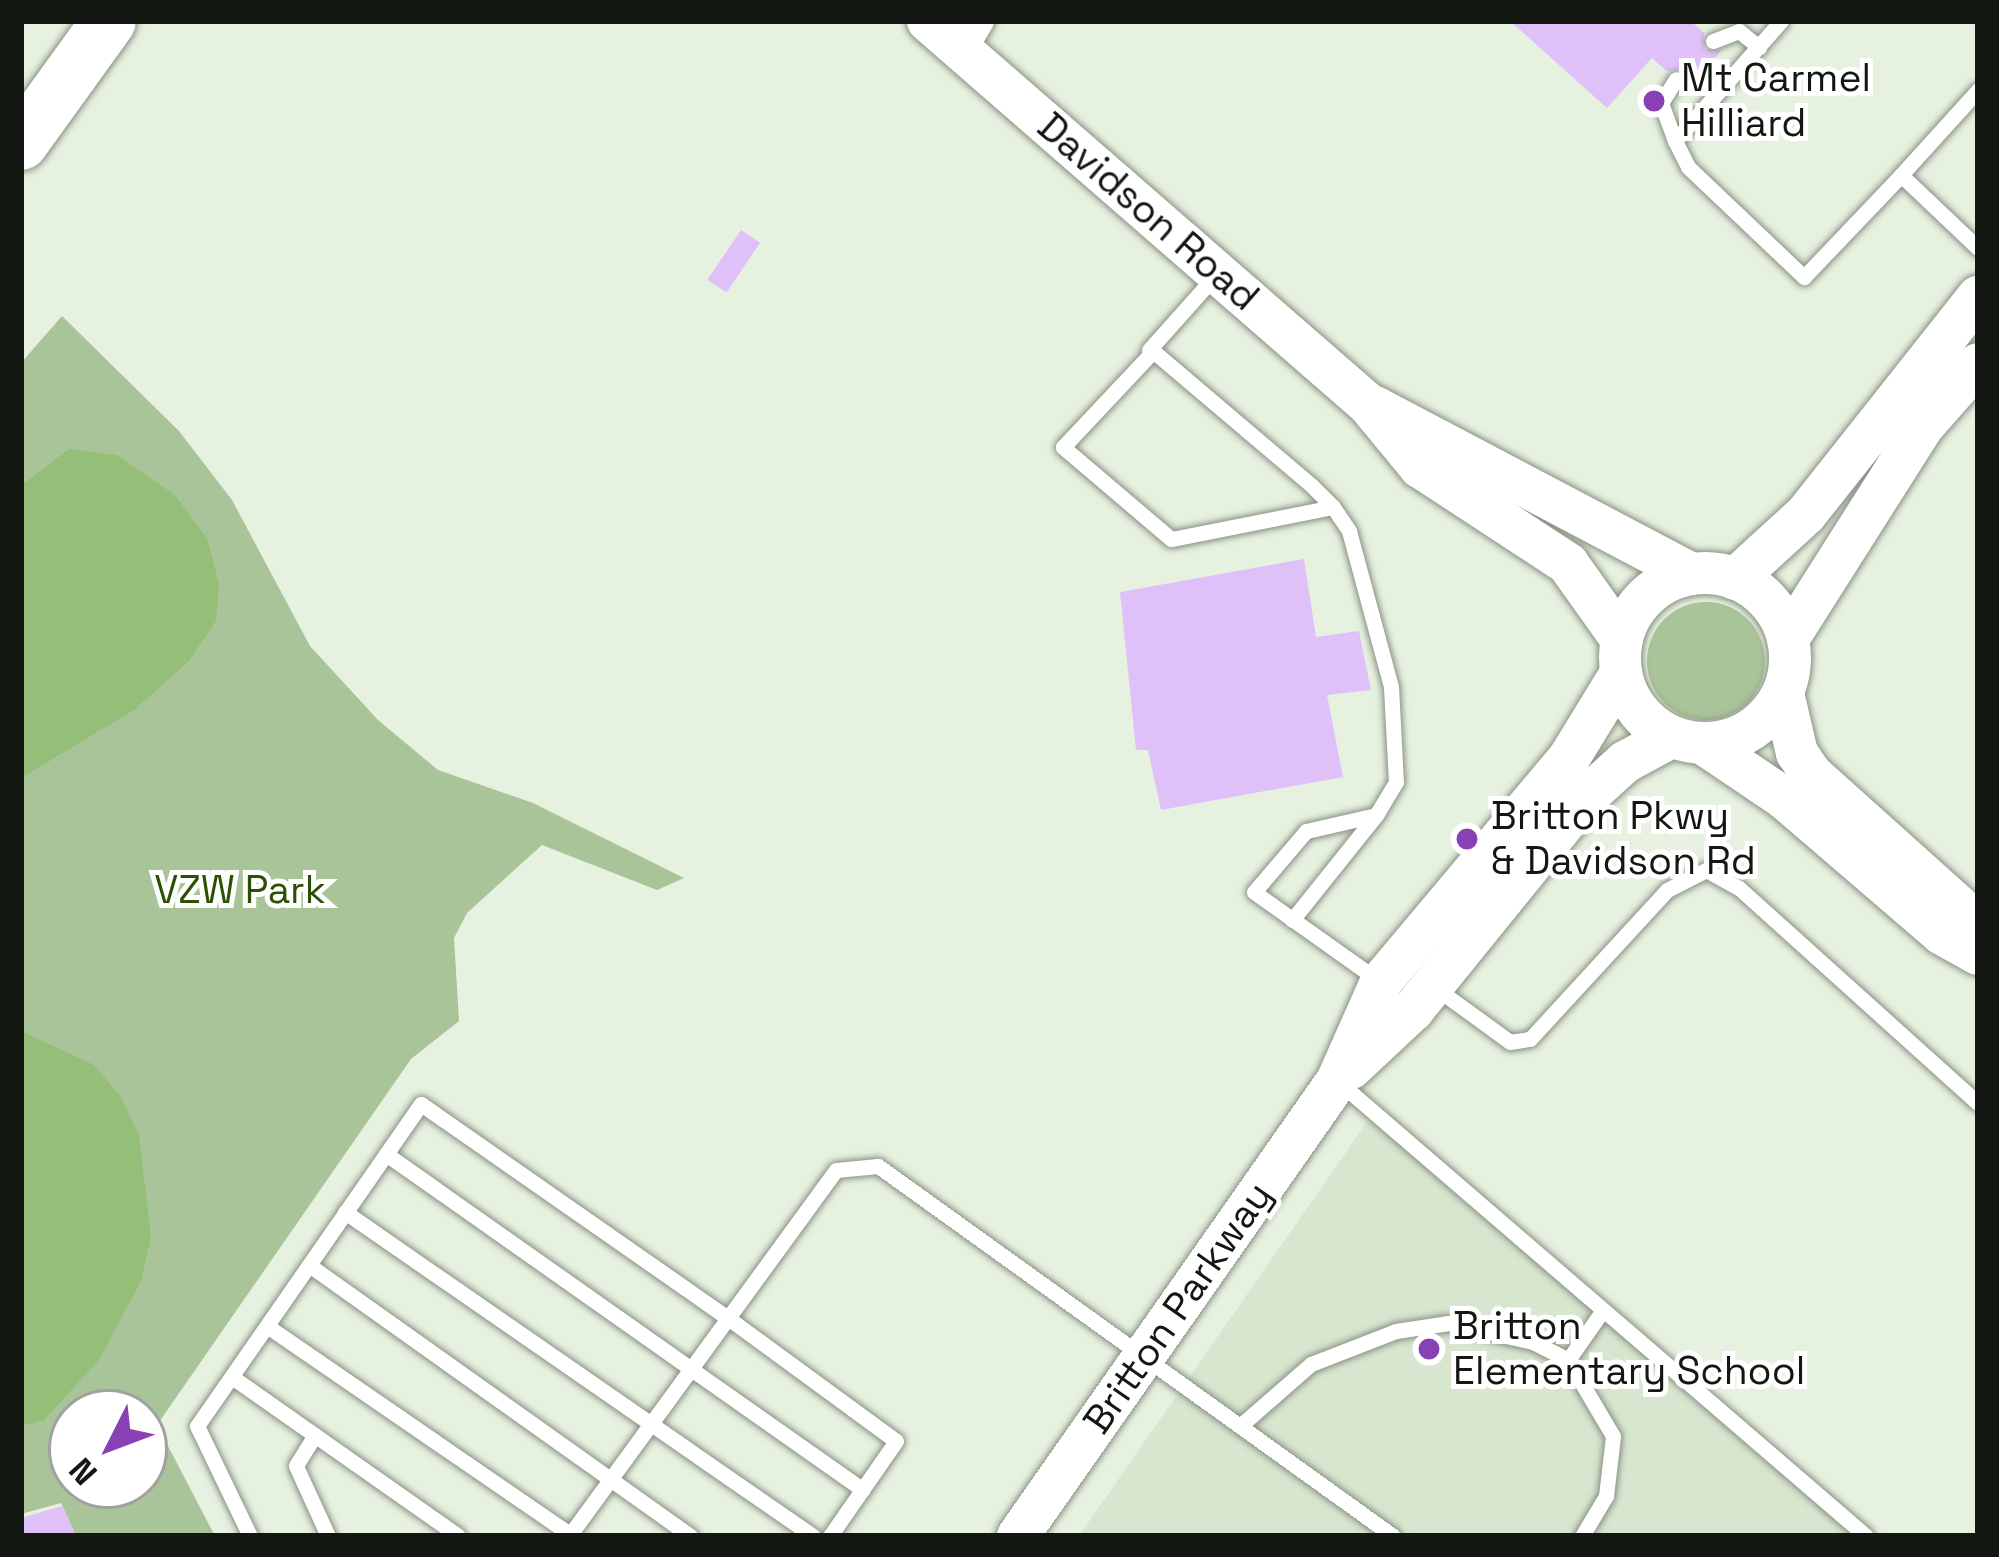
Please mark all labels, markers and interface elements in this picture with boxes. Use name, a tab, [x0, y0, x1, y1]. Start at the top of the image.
place label: Mt Carmel Hilliard	[1681, 56, 1871, 147]
marker: Mt Carmel Hilliard	[1638, 85, 1670, 117]
street label: Davidson Road	[1028, 103, 1268, 321]
place label: Britton Pkwy & Davidson Rd	[1491, 794, 1756, 885]
marker: Britton Pkwy & Davidson Rd	[1454, 826, 1480, 852]
park label: VZW Park	[154, 867, 326, 913]
street label: Britton Parkway	[1074, 1173, 1282, 1443]
place label: Britton Elementary School	[1453, 1304, 1805, 1395]
marker: Britton Elementary School	[1416, 1336, 1442, 1362]
north arrow	[48, 1389, 168, 1509]
text: N	[60, 1449, 106, 1493]

